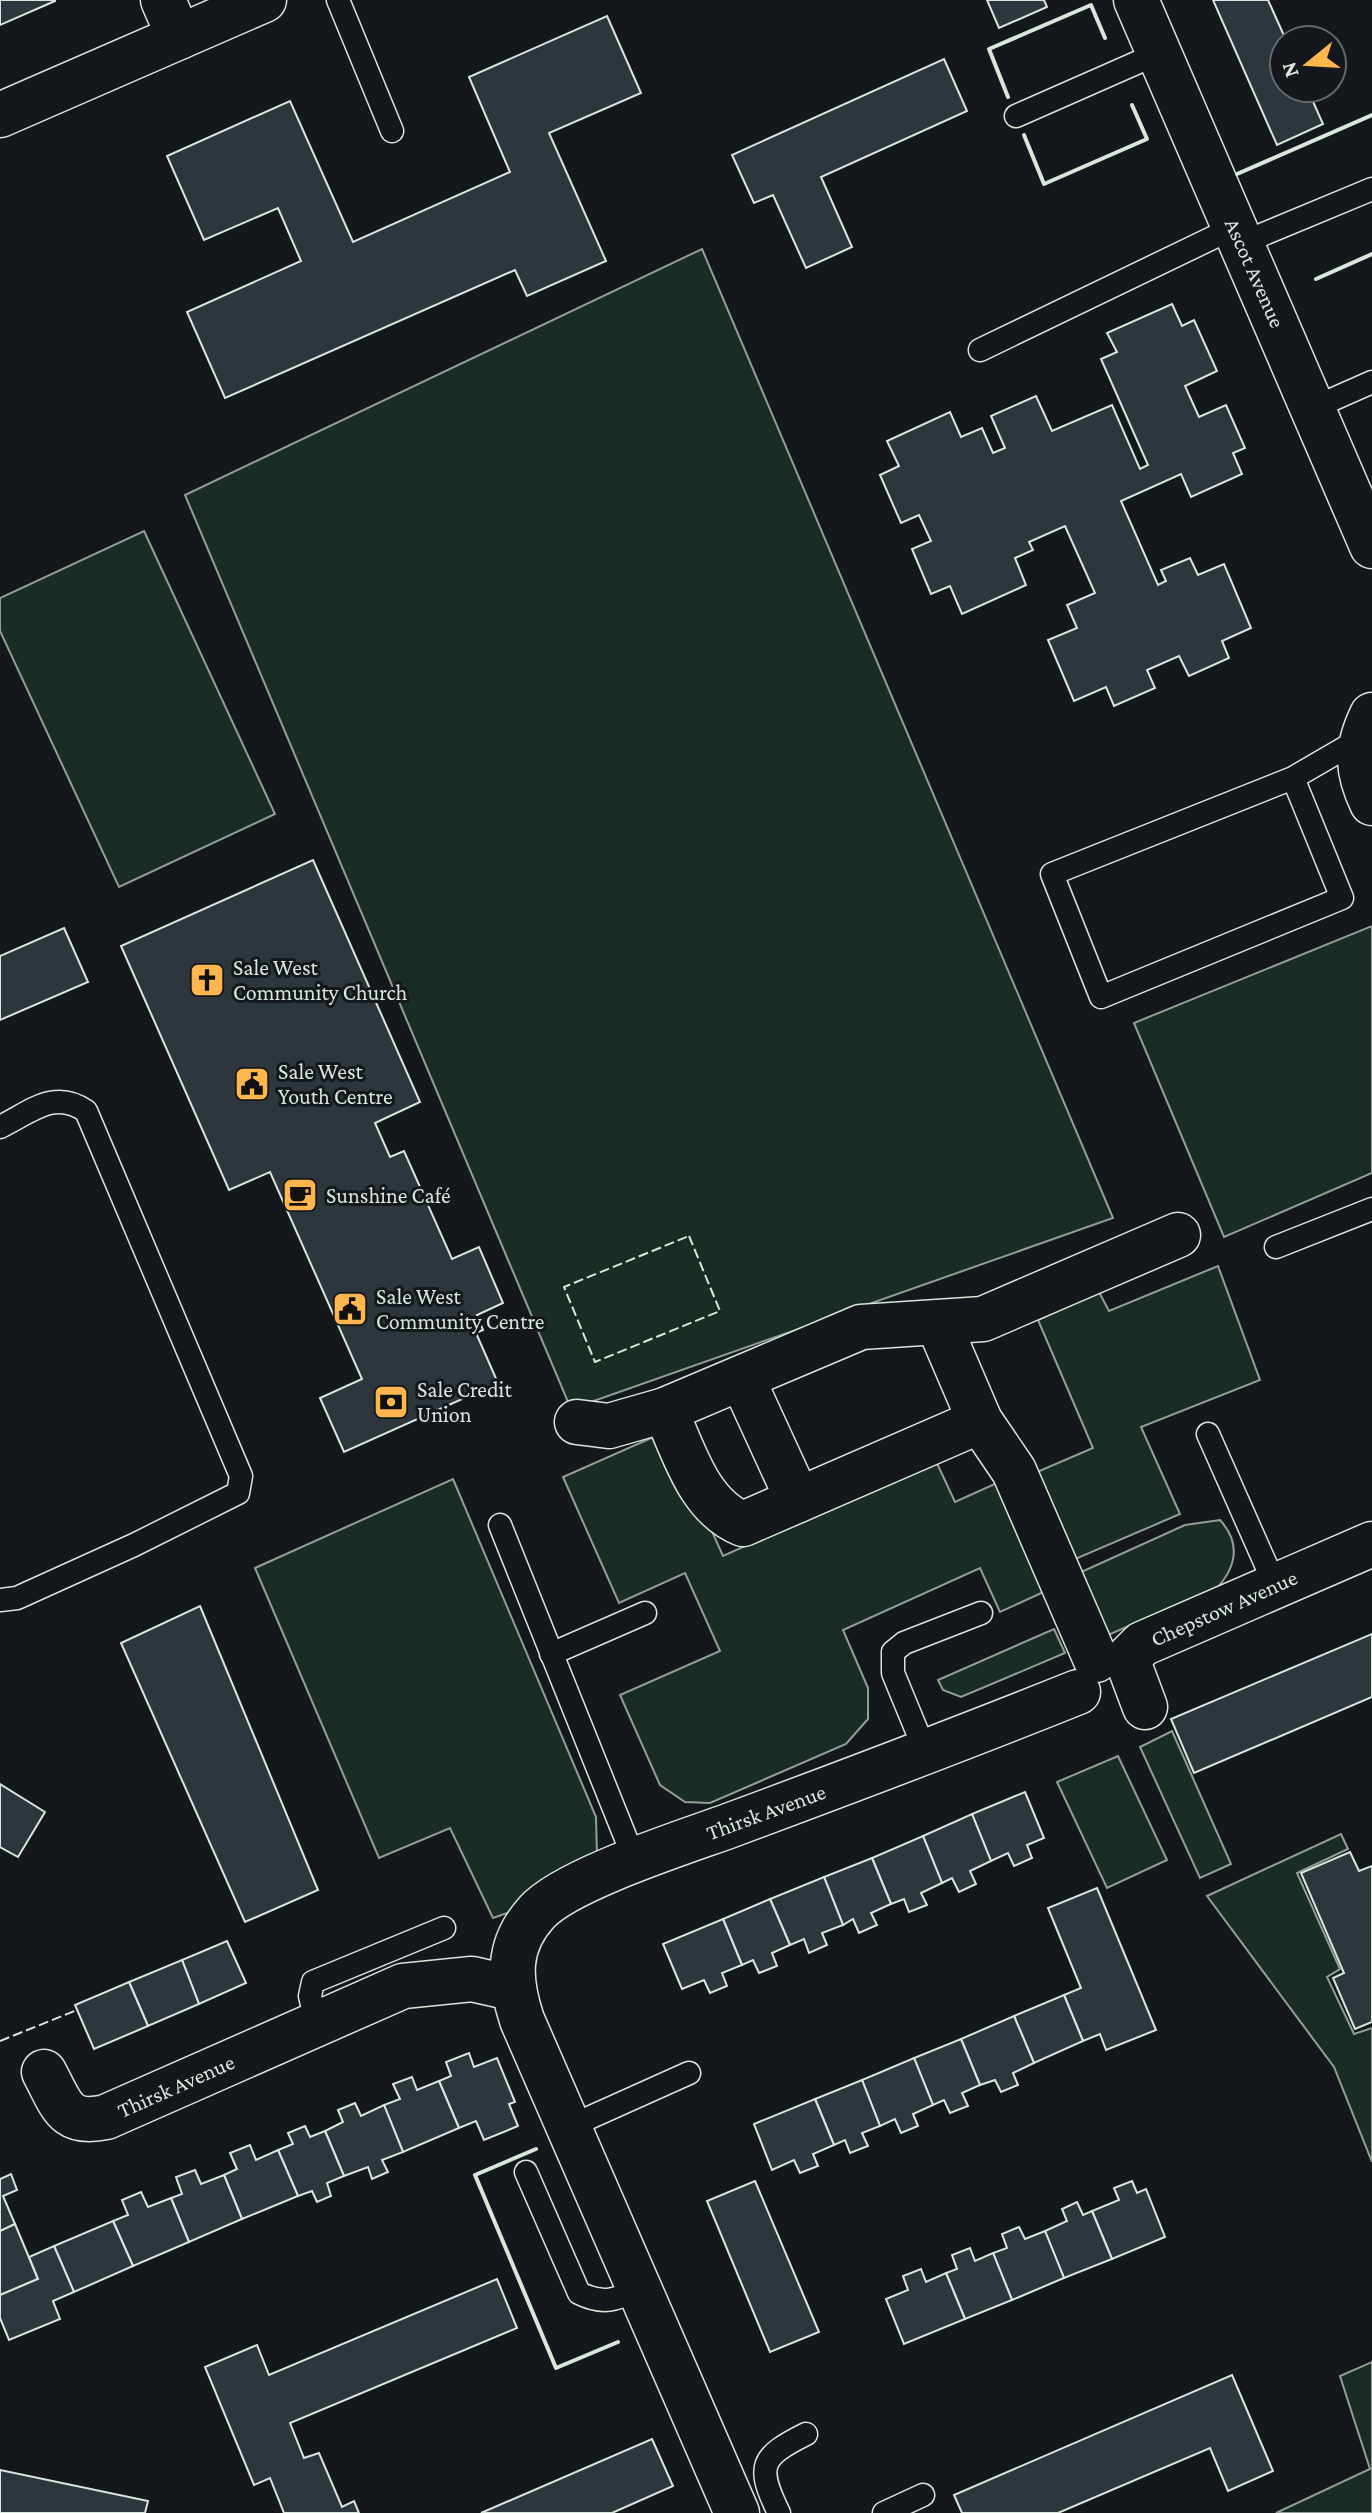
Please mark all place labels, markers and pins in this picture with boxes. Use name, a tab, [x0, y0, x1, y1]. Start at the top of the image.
place label: Sale West Community Church	[233, 955, 408, 1005]
church icon: Sale West Community Church	[188, 961, 226, 999]
place label: Sale West Youth Centre	[278, 1059, 393, 1109]
public building icon: Sale West Youth Centre	[233, 1065, 271, 1103]
cafe icon: Sunshine Café	[281, 1176, 319, 1214]
place label: Sunshine Café	[326, 1183, 451, 1208]
place label: Sale West Community Centre	[376, 1284, 544, 1334]
public building icon: Sale West Community Centre	[331, 1290, 369, 1328]
place label: Sale Credit Union	[417, 1377, 512, 1427]
bank icon: Sale Credit Union	[372, 1383, 410, 1421]

